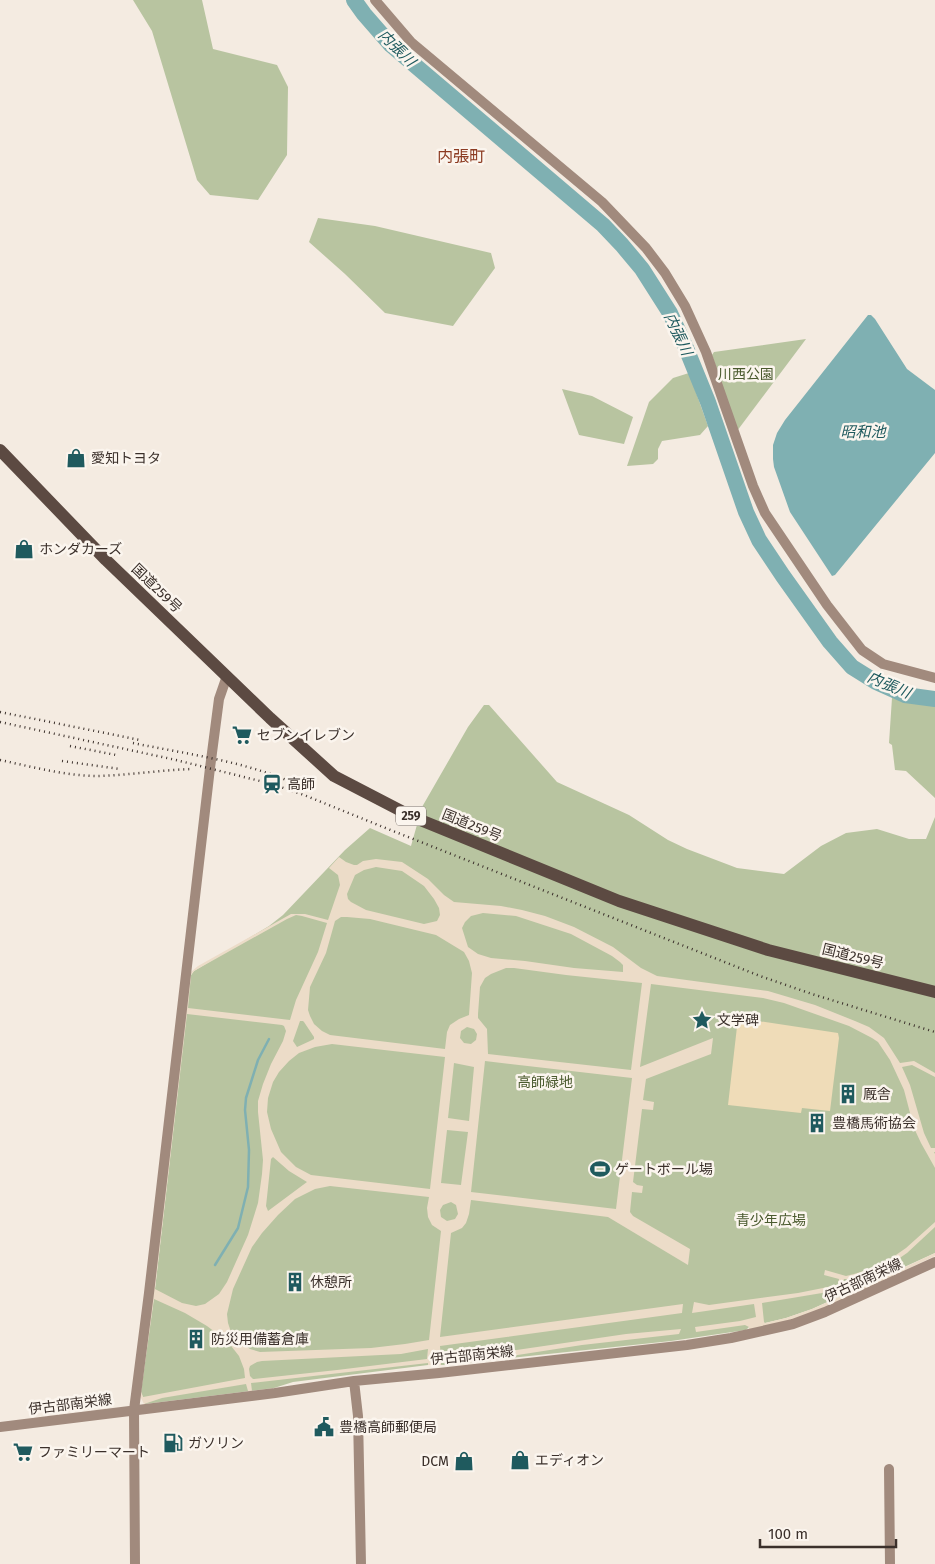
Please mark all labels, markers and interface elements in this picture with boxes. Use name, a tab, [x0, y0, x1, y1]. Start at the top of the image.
water label: 内張川	[375, 26, 421, 72]
district label: 内張町	[437, 147, 485, 166]
water label: 内張川	[660, 310, 697, 360]
park label: 川西公園	[718, 366, 774, 383]
water label: 昭和池	[840, 423, 887, 441]
shop icon: 愛知トヨタ	[65, 447, 87, 469]
place label: 愛知トヨタ	[91, 450, 161, 467]
shop icon: ホンダカーズ	[13, 538, 35, 560]
place label: ホンダカーズ	[39, 541, 122, 558]
street label: 国道259号	[128, 560, 185, 616]
water label: 内張川	[865, 668, 915, 703]
supermarket icon: セブンイレブン	[231, 724, 253, 746]
place label: セブンイレブン	[257, 727, 355, 744]
station icon: 高師	[261, 773, 283, 795]
place label: 高師	[287, 776, 315, 793]
road number: 259	[396, 806, 426, 826]
street label: 国道259号	[439, 806, 504, 845]
street label: 国道259号	[820, 941, 886, 972]
place icon: 文学碑	[691, 1009, 713, 1031]
place label: 文学碑	[717, 1012, 759, 1029]
park label: 高師緑地	[517, 1074, 573, 1091]
building icon: 厩舎	[837, 1083, 859, 1105]
place label: 厩舎	[863, 1086, 891, 1103]
building icon: 豊橋馬術協会	[806, 1112, 828, 1134]
place label: 豊橋馬術協会	[832, 1115, 916, 1132]
sports icon: ゲートボール場	[589, 1158, 611, 1180]
place label: ゲートボール場	[615, 1161, 713, 1178]
park label: 青少年広場	[736, 1212, 806, 1229]
street label: 伊古部南栄線	[822, 1255, 905, 1306]
building icon: 休憩所	[284, 1271, 306, 1293]
place label: 休憩所	[310, 1274, 352, 1291]
building icon: 防災用備蓄倉庫	[185, 1328, 207, 1350]
place label: 防災用備蓄倉庫	[211, 1331, 309, 1348]
street label: 伊古部南栄線	[429, 1343, 515, 1368]
street label: 伊古部南栄線	[27, 1391, 113, 1418]
public building icon: 豊橋高師郵便局	[313, 1416, 335, 1438]
place label: 豊橋高師郵便局	[339, 1419, 437, 1436]
fuel station icon: ガソリン	[162, 1432, 184, 1454]
place label: ガソリン	[188, 1435, 244, 1452]
supermarket icon: ファミリーマート	[12, 1441, 34, 1463]
place label: ファミリーマート	[38, 1444, 150, 1461]
shop icon: エディオン	[509, 1449, 531, 1471]
shop icon: DCM	[453, 1450, 475, 1472]
place label: エディオン	[535, 1452, 604, 1469]
place label: DCM	[421, 1453, 449, 1470]
scale bar	[760, 1516, 896, 1548]
text: 100 m	[768, 1525, 808, 1543]

